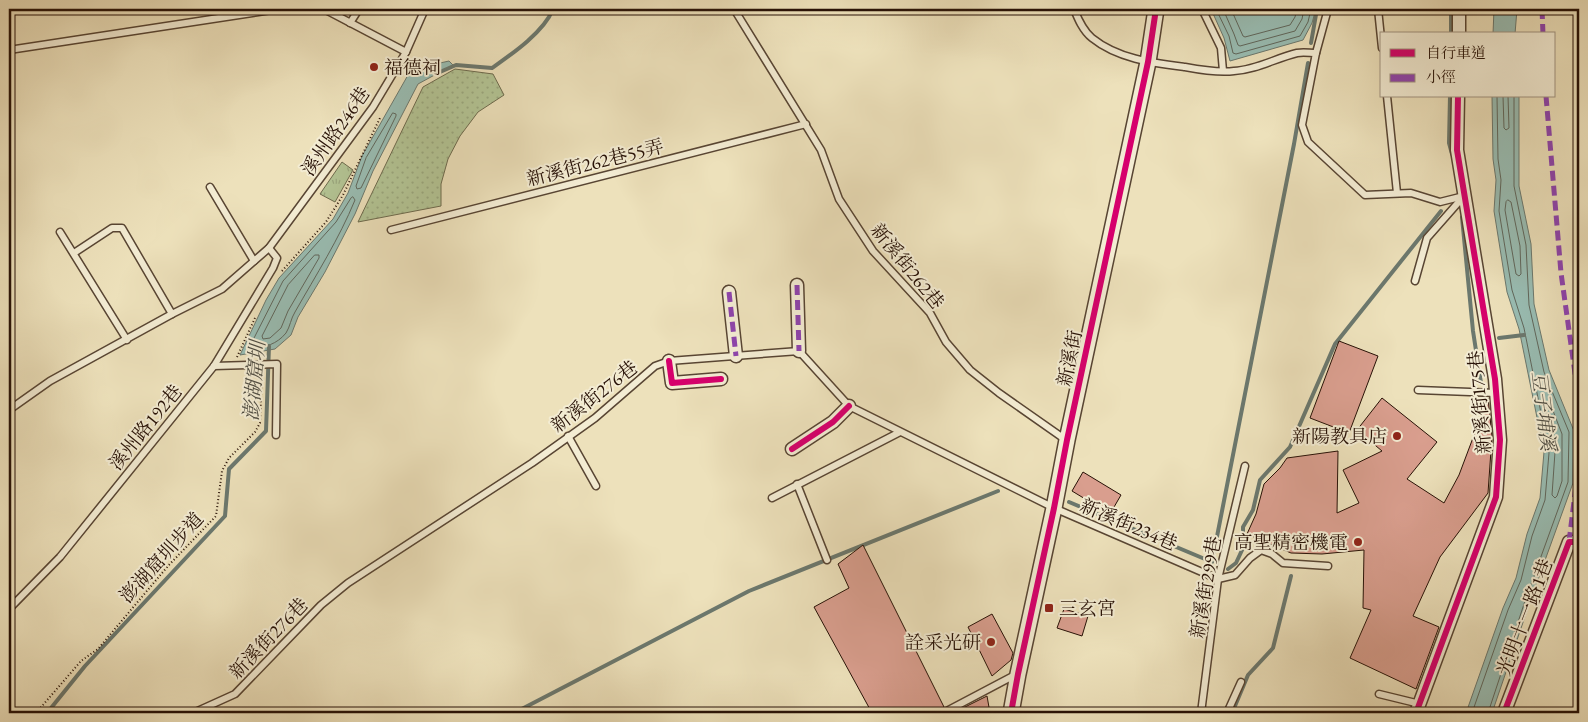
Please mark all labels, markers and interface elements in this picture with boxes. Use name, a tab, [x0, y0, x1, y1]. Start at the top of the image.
legend	[1380, 32, 1556, 98]
text: 自行車道	[1426, 43, 1486, 62]
place label: 福德祠	[384, 55, 441, 80]
marker: 福德祠	[368, 61, 380, 73]
text: 小徑	[1426, 67, 1456, 86]
street label: 溪州路246巷	[296, 82, 375, 181]
street label: 新溪街262巷55弄	[524, 133, 666, 192]
street label: 新溪街262巷	[865, 218, 950, 314]
street label: 新溪街	[1051, 328, 1088, 389]
water label: 澎湖窟圳	[238, 337, 271, 422]
street label: 新溪街175巷	[1463, 349, 1496, 455]
street label: 新溪街276巷	[546, 355, 643, 438]
water label: 豆子埔溪	[1526, 370, 1562, 454]
street label: 溪州路192巷	[103, 379, 188, 475]
place label: 新陽教具店	[1292, 424, 1387, 449]
marker: 新陽教具店	[1391, 430, 1403, 442]
street label: 新溪街234巷	[1076, 493, 1181, 556]
street label: 澎湖窟圳步道	[114, 507, 209, 608]
place label: 高聖精密機電	[1234, 530, 1348, 555]
street label: 新溪街299巷	[1184, 534, 1227, 640]
marker: 高聖精密機電	[1352, 536, 1364, 548]
street label: 光明十一路1巷	[1491, 555, 1558, 679]
street label: 新溪街276巷	[223, 592, 313, 684]
place label: 三玄宮	[1059, 596, 1116, 621]
marker: 三玄宮	[1043, 602, 1055, 614]
place label: 詮采光研	[905, 630, 981, 655]
marker: 詮采光研	[985, 636, 997, 648]

